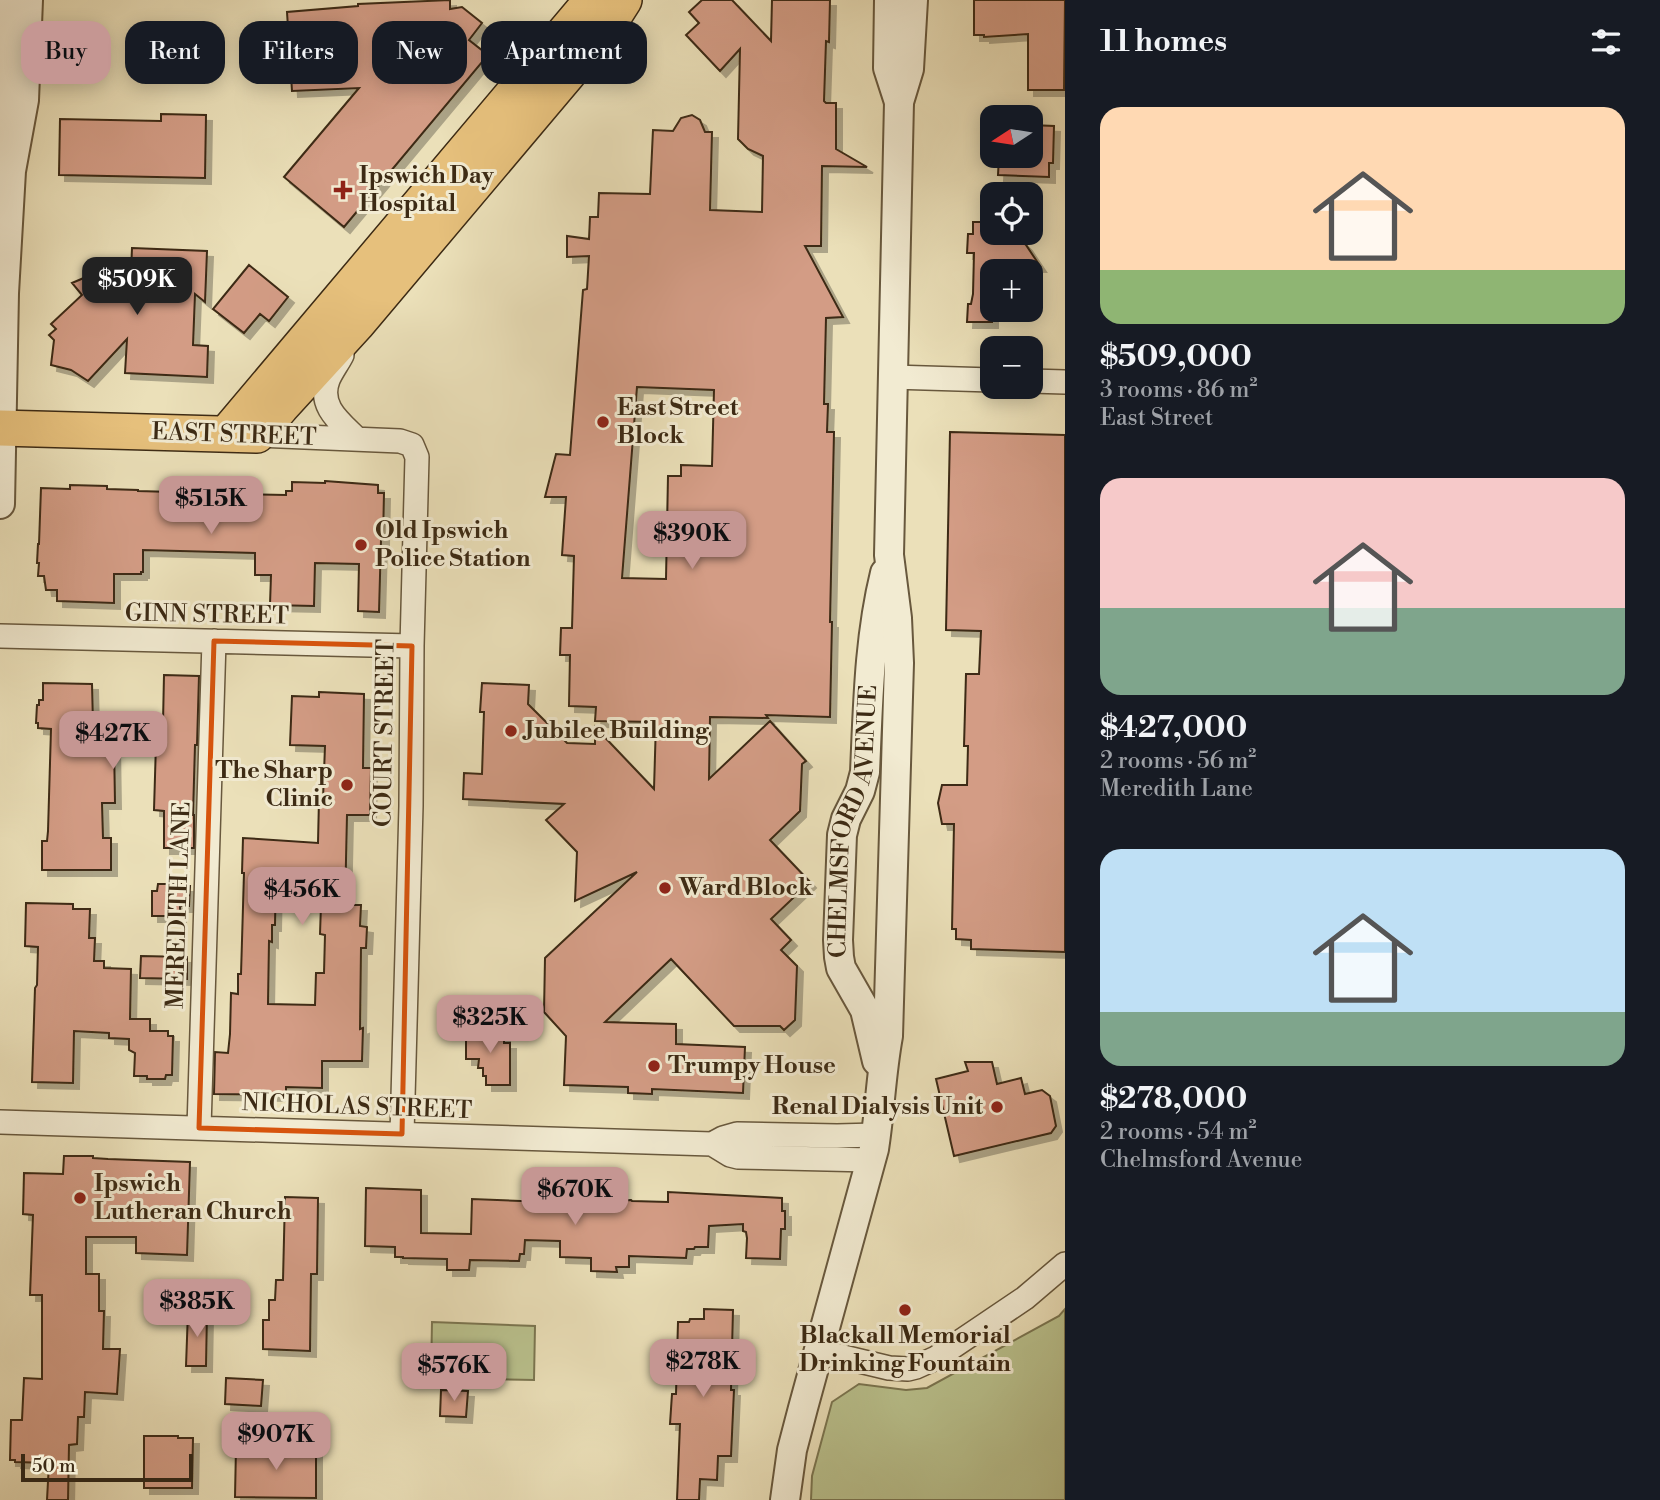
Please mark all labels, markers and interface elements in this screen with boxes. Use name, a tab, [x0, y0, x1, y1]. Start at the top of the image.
chip: Buy	[21, 21, 111, 84]
chip: Rent	[125, 21, 225, 84]
chip: Filters	[239, 21, 358, 84]
chip: New	[372, 21, 467, 84]
chip: Apartment	[481, 21, 647, 84]
text: 11 homes	[1100, 23, 1227, 61]
icon: filters	[1587, 23, 1625, 61]
north arrow	[980, 105, 1043, 168]
map controls	[980, 105, 1043, 399]
icon: home	[1300, 153, 1426, 279]
place label: Ipswich Day Hospital	[359, 161, 495, 219]
marker: Ipswich Day Hospital	[333, 180, 353, 200]
button: locate	[980, 182, 1043, 245]
pin: $509K	[88, 258, 186, 317]
button: +	[980, 259, 1043, 322]
text: $509K	[98, 266, 176, 294]
button: −	[980, 336, 1043, 399]
text: $509,000	[1100, 338, 1252, 376]
text: 3 rooms · 86 m²	[1100, 376, 1257, 404]
place label: East Street Block	[617, 393, 739, 451]
text: East Street	[1100, 404, 1213, 432]
marker: East Street Block	[595, 414, 611, 430]
street label: EAST STREET	[151, 417, 317, 453]
pin: $515K	[162, 476, 260, 536]
text: $515K	[175, 485, 247, 513]
pin: $390K	[643, 512, 741, 571]
place label: Old Ipswich Police Station	[375, 516, 531, 574]
text: $390K	[653, 520, 731, 548]
icon: home	[1300, 524, 1426, 650]
marker: Old Ipswich Police Station	[353, 537, 369, 553]
street label: GINN STREET	[125, 599, 289, 631]
street label: COURT STREET	[368, 639, 402, 827]
street label: CHELMSFORD AVENUE	[823, 684, 884, 959]
text: $427,000	[1100, 709, 1247, 747]
pin: $427K	[64, 712, 162, 771]
place label: Jubilee Building	[522, 716, 710, 746]
text: $427K	[75, 720, 151, 748]
marker: Jubilee Building	[503, 723, 519, 739]
text: 2 rooms · 56 m²	[1100, 747, 1256, 775]
place label: The Sharp Clinic	[215, 756, 333, 814]
text: Meredith Lane	[1100, 775, 1253, 803]
marker: The Sharp Clinic	[339, 777, 355, 793]
street label: MEREDITH LANE	[160, 801, 198, 1009]
pin: $456K	[253, 867, 351, 927]
place label: Ward Block	[678, 873, 814, 903]
text: $456K	[264, 876, 340, 904]
marker: Ward Block	[657, 880, 673, 896]
icon: home	[1300, 895, 1426, 1021]
pin: $325K	[441, 996, 539, 1055]
text: $325K	[453, 1004, 527, 1032]
place label: Trumpy House	[668, 1051, 836, 1081]
marker: Trumpy House	[646, 1058, 662, 1074]
text: $278,000	[1100, 1080, 1247, 1118]
street label: NICHOLAS STREET	[241, 1088, 473, 1126]
place label: Renal Dialysis Unit	[772, 1092, 983, 1122]
marker: Renal Dialysis Unit	[989, 1099, 1005, 1115]
text: 2 rooms · 54 m²	[1100, 1118, 1257, 1146]
text: Chelmsford Avenue	[1100, 1146, 1302, 1174]
pin: $670K	[526, 1168, 624, 1227]
place label: Ipswich Lutheran Church	[94, 1169, 292, 1227]
text: $670K	[537, 1176, 613, 1204]
marker: Ipswich Lutheran Church	[72, 1190, 88, 1206]
pin: $385K	[148, 1280, 246, 1339]
text: $385K	[159, 1288, 235, 1316]
marker: Blackall Memorial Drinking Fountain	[897, 1302, 913, 1318]
place label: Blackall Memorial Drinking Fountain	[799, 1321, 1011, 1379]
pin: $278K	[654, 1340, 752, 1399]
pin: $576K	[405, 1344, 503, 1403]
text: $278K	[666, 1348, 740, 1376]
text: $576K	[418, 1352, 490, 1380]
pin: $907K	[227, 1412, 325, 1472]
text: $907K	[238, 1421, 314, 1449]
scale bar	[21, 1451, 192, 1483]
text: 50 m	[32, 1454, 76, 1478]

